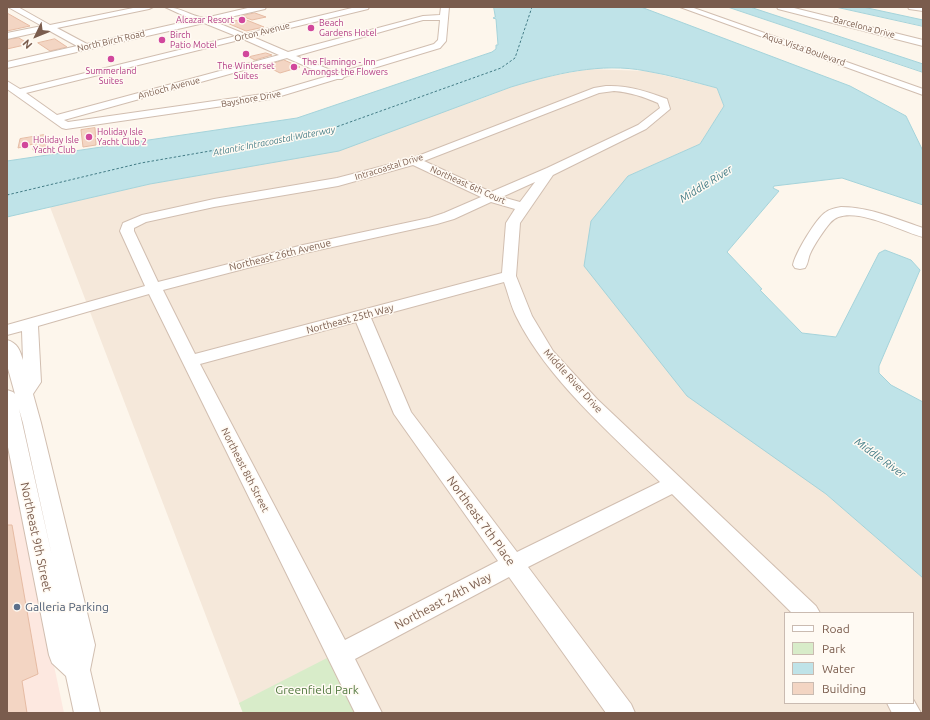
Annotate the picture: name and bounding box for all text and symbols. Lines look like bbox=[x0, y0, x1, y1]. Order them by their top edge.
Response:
street label: Barcelona Drive bbox=[832, 14, 896, 40]
place label: Alcazar Resort bbox=[176, 15, 234, 25]
marker: Alcazar Resort bbox=[237, 15, 247, 25]
north arrow bbox=[16, 16, 56, 56]
place label: Beach Gardens Hotel bbox=[319, 18, 377, 39]
street label: Orton Avenue bbox=[233, 20, 291, 44]
marker: Beach Gardens Hotel bbox=[306, 23, 316, 33]
street label: North Birch Road bbox=[76, 28, 146, 54]
place label: Birch Patio Motel bbox=[170, 30, 217, 51]
street label: Aqua Vista Boulevard bbox=[761, 30, 847, 68]
marker: Birch Patio Motel bbox=[157, 35, 167, 45]
text: N bbox=[20, 37, 34, 51]
marker: The Winterset Suites bbox=[241, 49, 251, 59]
marker: Summerland Suites bbox=[106, 54, 116, 64]
place label: The Flamingo - Inn Amongst the Flowers bbox=[302, 57, 388, 78]
place label: The Winterset Suites bbox=[217, 61, 275, 82]
marker: The Flamingo - Inn Amongst the Flowers bbox=[289, 62, 299, 72]
place label: Summerland Suites bbox=[85, 66, 137, 87]
street label: Antioch Avenue bbox=[137, 75, 201, 101]
street label: Bayshore Drive bbox=[220, 88, 282, 110]
water label: Atlantic Intracoastal Waterway bbox=[212, 124, 336, 158]
place label: Holiday Isle Yacht Club 2 bbox=[97, 127, 147, 148]
marker: Holiday Isle Yacht Club 2 bbox=[84, 132, 94, 142]
place label: Holiday Isle Yacht Club bbox=[33, 135, 79, 156]
marker: Holiday Isle Yacht Club bbox=[20, 140, 30, 150]
street label: Intracoastal Drive bbox=[354, 151, 424, 183]
street label: Northeast 6th Court bbox=[429, 163, 507, 207]
water label: Middle River bbox=[677, 163, 735, 205]
street label: Northeast 26th Avenue bbox=[228, 237, 332, 273]
street label: Northeast 25th Way bbox=[305, 302, 395, 336]
street label: Middle River Drive bbox=[541, 347, 605, 415]
street label: Northeast 8th Street bbox=[219, 426, 271, 514]
water label: Middle River bbox=[852, 435, 908, 481]
street label: Northeast 7th Place bbox=[444, 474, 518, 568]
street label: Northeast 9th Street bbox=[17, 481, 55, 593]
street label: Northeast 24th Way bbox=[392, 569, 494, 633]
place label: Galleria Parking bbox=[25, 600, 109, 614]
marker: Galleria Parking bbox=[12, 602, 22, 612]
legend bbox=[784, 612, 914, 704]
text: Road bbox=[822, 622, 850, 635]
text: Park bbox=[822, 642, 846, 655]
text: Water bbox=[822, 662, 855, 675]
text: Building bbox=[822, 682, 866, 695]
park label: Greenfield Park bbox=[275, 683, 359, 697]

